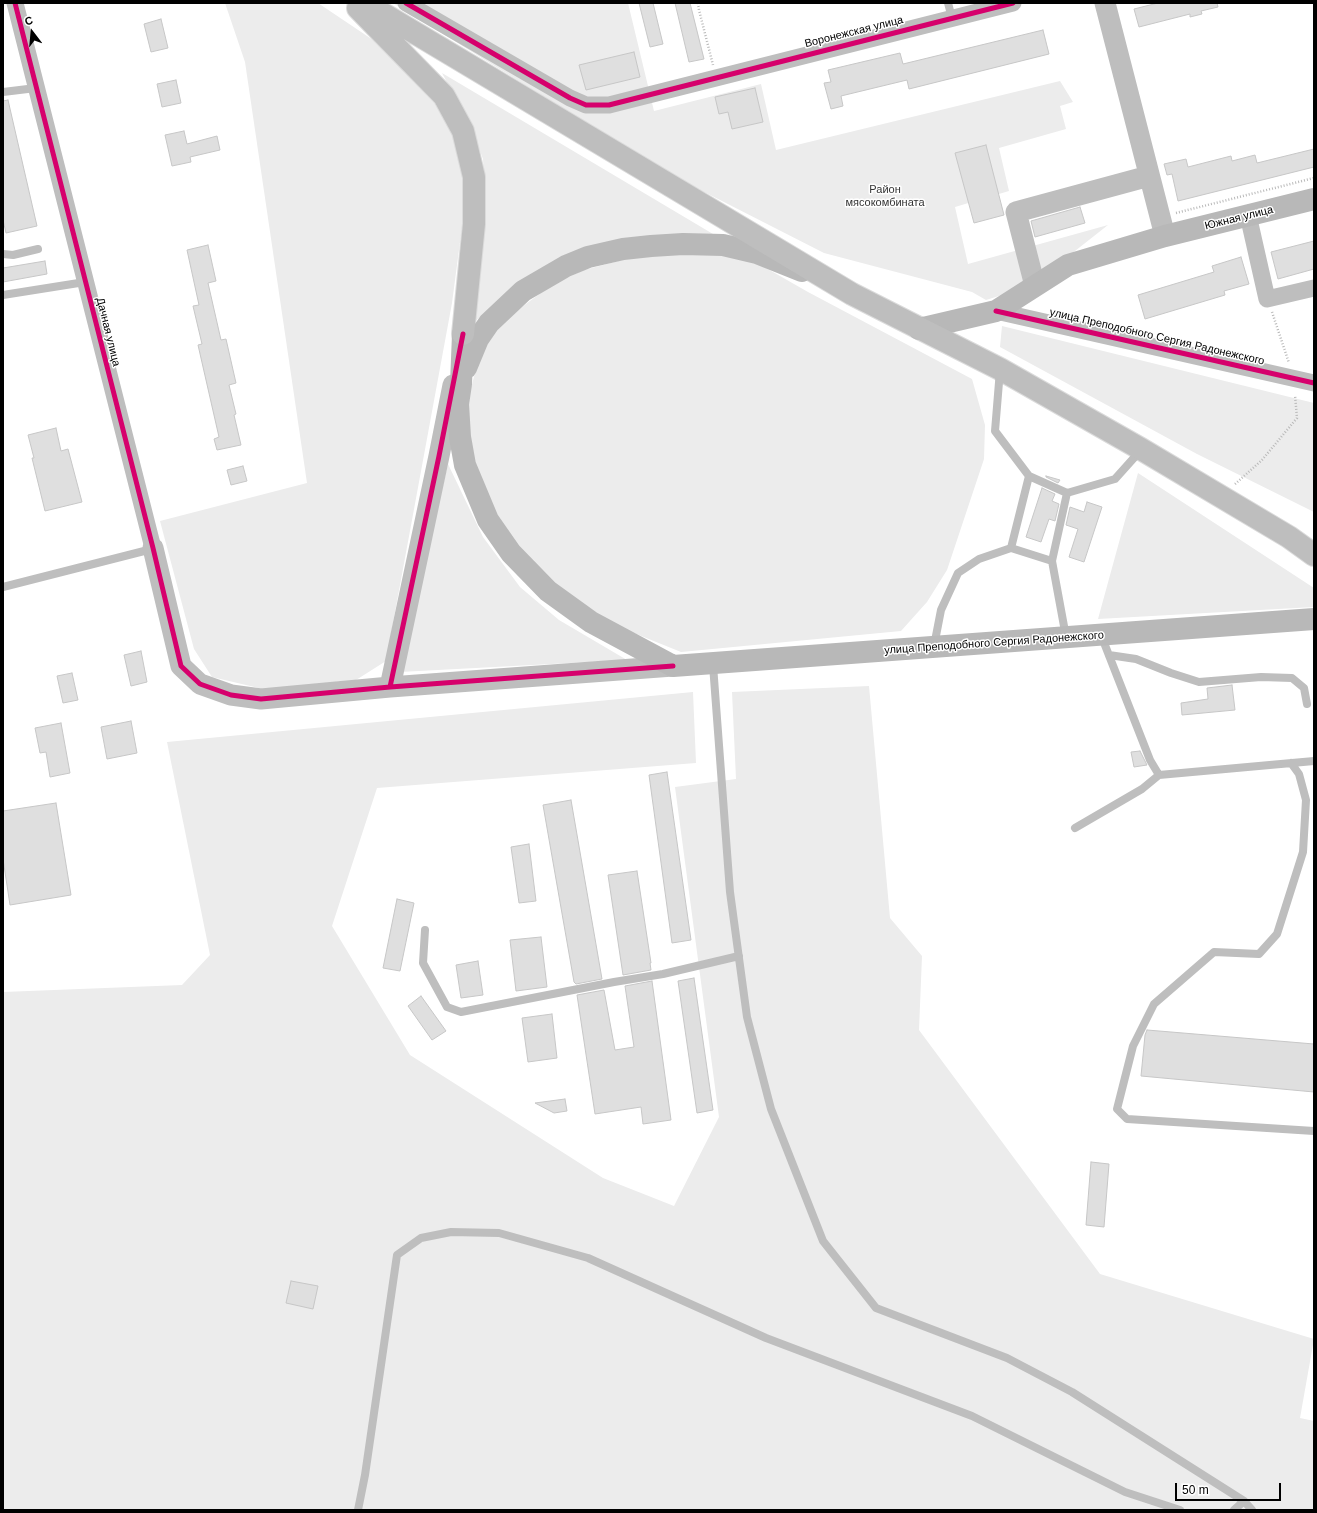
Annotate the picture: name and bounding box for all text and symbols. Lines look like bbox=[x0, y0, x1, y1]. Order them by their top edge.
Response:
north arrow bbox=[12, 12, 52, 52]
street label: Воронежская улица bbox=[803, 13, 905, 51]
text: С bbox=[23, 14, 34, 27]
park label: Район мясокомбината bbox=[845, 183, 925, 209]
street label: Южная улица bbox=[1203, 203, 1275, 233]
street label: Дачная улица bbox=[93, 296, 123, 368]
street label: улица Преподобного Сергия Радонежского bbox=[1048, 306, 1266, 368]
street label: улица Преподобного Сергия Радонежского bbox=[884, 629, 1104, 657]
scale bar bbox=[1177, 1475, 1283, 1501]
text: 50 m bbox=[1182, 1483, 1209, 1497]

